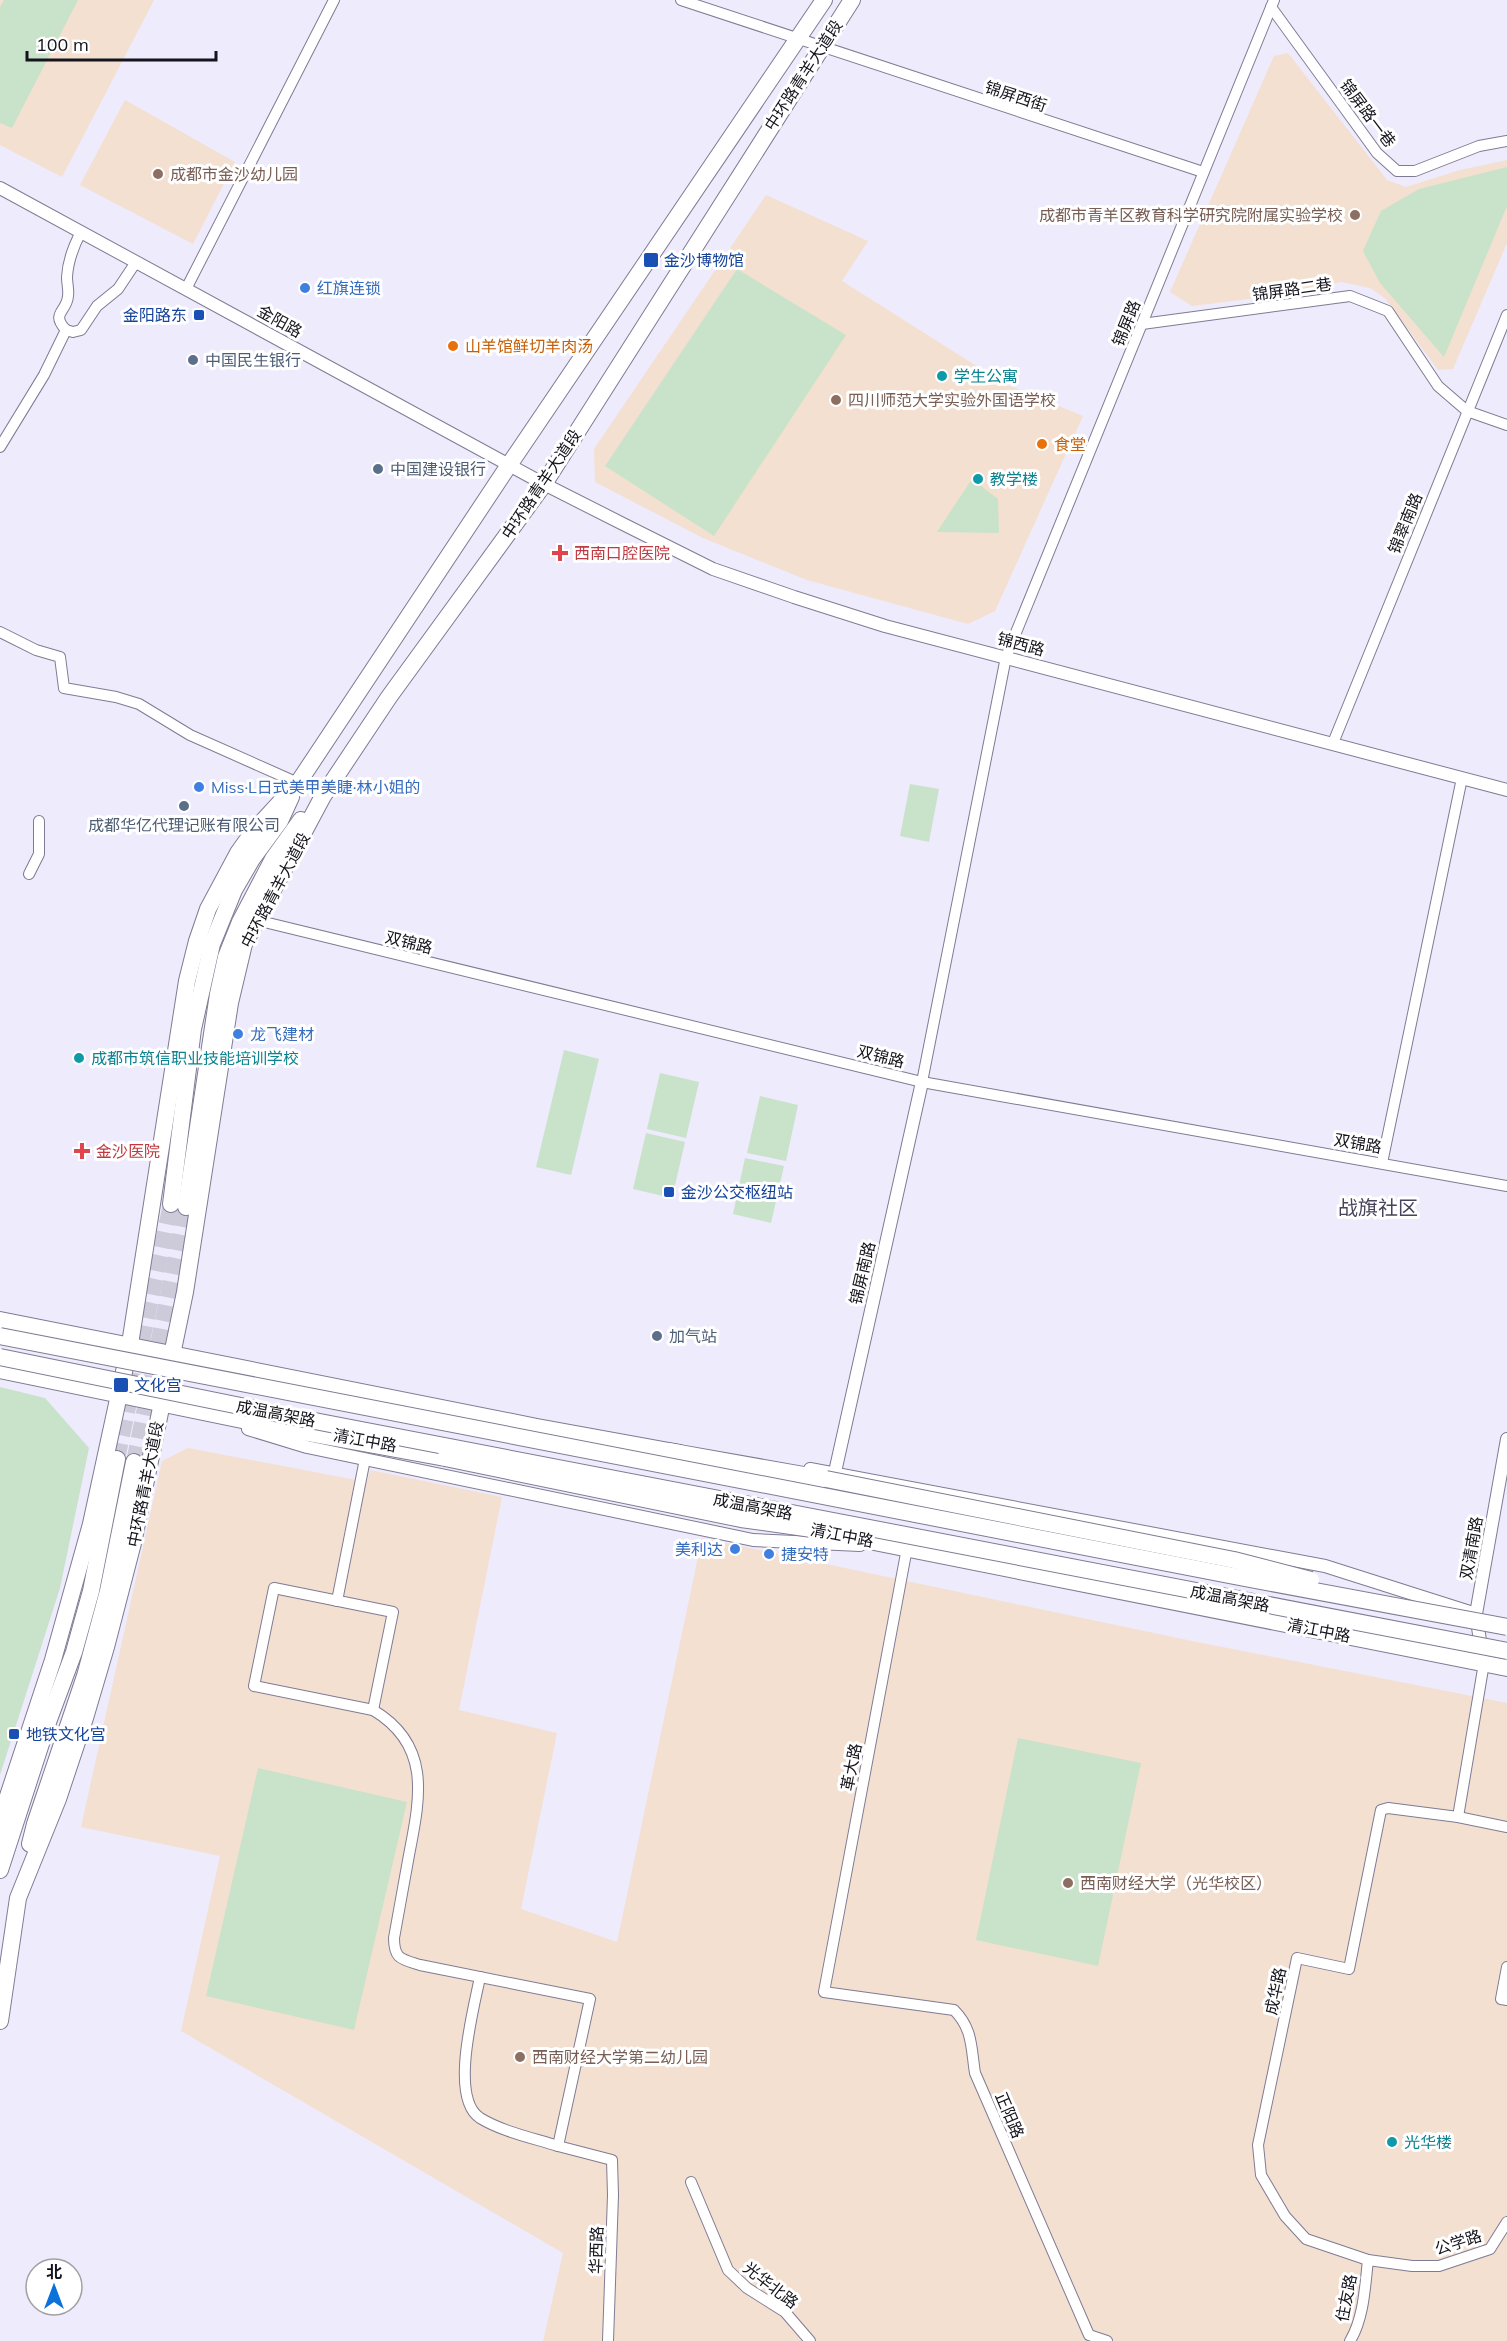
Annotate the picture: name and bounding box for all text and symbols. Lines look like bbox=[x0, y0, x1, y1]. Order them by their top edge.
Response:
street label: 中环路青羊大道段 bbox=[760, 16, 846, 134]
scale bar bbox=[27, 24, 216, 62]
text: 100 m bbox=[36, 33, 89, 56]
street label: 锦屏路一巷 bbox=[1336, 75, 1400, 151]
street label: 锦屏西街 bbox=[982, 77, 1050, 115]
place label: 成都市金沙幼儿园 bbox=[170, 164, 298, 184]
marker: 成都市金沙幼儿园 bbox=[151, 167, 165, 181]
place label: 成都市青羊区教育科学研究院附属实验学校 bbox=[1039, 205, 1343, 225]
marker: 成都市青羊区教育科学研究院附属实验学校 bbox=[1348, 208, 1362, 222]
place label: 金沙博物馆 bbox=[664, 250, 744, 270]
marker: 金沙博物馆 bbox=[642, 251, 660, 269]
street label: 锦屏路二巷 bbox=[1251, 274, 1333, 304]
place label: 红旗连锁 bbox=[317, 278, 381, 298]
marker: 红旗连锁 bbox=[298, 281, 312, 295]
street label: 锦屏路 bbox=[1108, 297, 1144, 349]
street label: 金阳路 bbox=[254, 301, 306, 341]
place label: 金阳路东 bbox=[123, 305, 187, 325]
marker: 金阳路东 bbox=[192, 308, 206, 322]
place label: 山羊馆鲜切羊肉汤 bbox=[465, 336, 593, 356]
marker: 山羊馆鲜切羊肉汤 bbox=[446, 339, 460, 353]
place label: 中国民生银行 bbox=[205, 350, 301, 370]
marker: 中国民生银行 bbox=[186, 353, 200, 367]
place label: 学生公寓 bbox=[954, 366, 1018, 386]
marker: 学生公寓 bbox=[935, 369, 949, 383]
place label: 四川师范大学实验外国语学校 bbox=[848, 390, 1056, 410]
marker: 四川师范大学实验外国语学校 bbox=[829, 393, 843, 407]
street label: 中环路青羊大道段 bbox=[497, 425, 585, 543]
place label: 食堂 bbox=[1054, 434, 1086, 454]
marker: 食堂 bbox=[1035, 437, 1049, 451]
place label: 中国建设银行 bbox=[390, 459, 486, 479]
marker: 中国建设银行 bbox=[371, 462, 385, 476]
place label: 教学楼 bbox=[990, 469, 1038, 489]
marker: 教学楼 bbox=[971, 472, 985, 486]
street label: 锦翠南路 bbox=[1384, 490, 1426, 556]
place label: 西南口腔医院 bbox=[574, 543, 670, 563]
marker: 西南口腔医院 bbox=[551, 544, 569, 562]
street label: 锦西路 bbox=[995, 628, 1047, 660]
place label: Miss·L日式美甲美睫·林小姐的 bbox=[211, 777, 421, 797]
marker: Miss·L日式美甲美睫·林小姐的 bbox=[192, 780, 206, 794]
marker: 成都华亿代理记账有限公司 bbox=[177, 799, 191, 813]
place label: 成都华亿代理记账有限公司 bbox=[88, 815, 280, 835]
street label: 中环路青羊大道段 bbox=[236, 829, 314, 951]
street label: 双锦路 bbox=[383, 926, 435, 958]
place label: 龙飞建材 bbox=[250, 1024, 314, 1044]
marker: 龙飞建材 bbox=[231, 1027, 245, 1041]
street label: 双锦路 bbox=[855, 1040, 907, 1072]
place label: 成都市筑信职业技能培训学校 bbox=[91, 1048, 299, 1068]
marker: 成都市筑信职业技能培训学校 bbox=[72, 1051, 86, 1065]
street label: 双锦路 bbox=[1333, 1129, 1383, 1157]
place label: 金沙医院 bbox=[96, 1141, 160, 1161]
marker: 金沙医院 bbox=[73, 1142, 91, 1160]
place label: 金沙公交枢纽站 bbox=[681, 1182, 793, 1202]
marker: 金沙公交枢纽站 bbox=[662, 1185, 676, 1199]
district label: 战旗社区 bbox=[1338, 1195, 1418, 1220]
street label: 锦屏南路 bbox=[845, 1240, 879, 1306]
place label: 加气站 bbox=[669, 1326, 717, 1346]
marker: 加气站 bbox=[650, 1329, 664, 1343]
place label: 文化宫 bbox=[134, 1375, 182, 1395]
marker: 文化宫 bbox=[112, 1376, 130, 1394]
street label: 成温高架路 bbox=[235, 1396, 317, 1430]
street label: 中环路青羊大道段 bbox=[123, 1419, 167, 1549]
street label: 清江中路 bbox=[332, 1425, 398, 1455]
street label: 成温高架路 bbox=[712, 1489, 794, 1523]
street label: 双清南路 bbox=[1456, 1515, 1486, 1581]
street label: 清江中路 bbox=[809, 1519, 875, 1551]
place label: 美利达 bbox=[675, 1539, 723, 1559]
marker: 美利达 bbox=[728, 1542, 742, 1556]
place label: 捷安特 bbox=[781, 1544, 829, 1564]
marker: 捷安特 bbox=[762, 1547, 776, 1561]
street label: 成温高架路 bbox=[1189, 1581, 1271, 1615]
street label: 清江中路 bbox=[1286, 1614, 1352, 1646]
place label: 地铁文化宫 bbox=[26, 1724, 106, 1744]
marker: 地铁文化宫 bbox=[7, 1727, 21, 1741]
street label: 革大路 bbox=[837, 1742, 865, 1792]
place label: 西南财经大学（光华校区） bbox=[1080, 1873, 1272, 1893]
marker: 西南财经大学（光华校区） bbox=[1061, 1876, 1075, 1890]
street label: 成华路 bbox=[1260, 1965, 1290, 2017]
place label: 西南财经大学第二幼儿园 bbox=[532, 2047, 708, 2067]
marker: 西南财经大学第二幼儿园 bbox=[513, 2050, 527, 2064]
street label: 正阳路 bbox=[991, 2089, 1029, 2141]
place label: 光华楼 bbox=[1404, 2132, 1452, 2152]
marker: 光华楼 bbox=[1385, 2135, 1399, 2149]
street label: 公学路 bbox=[1432, 2225, 1484, 2259]
street label: 华西路 bbox=[585, 2226, 607, 2274]
north arrow bbox=[24, 2257, 84, 2317]
street label: 光华北路 bbox=[740, 2257, 802, 2313]
text: 北 bbox=[46, 2262, 62, 2282]
street label: 住友路 bbox=[1332, 2273, 1360, 2323]

